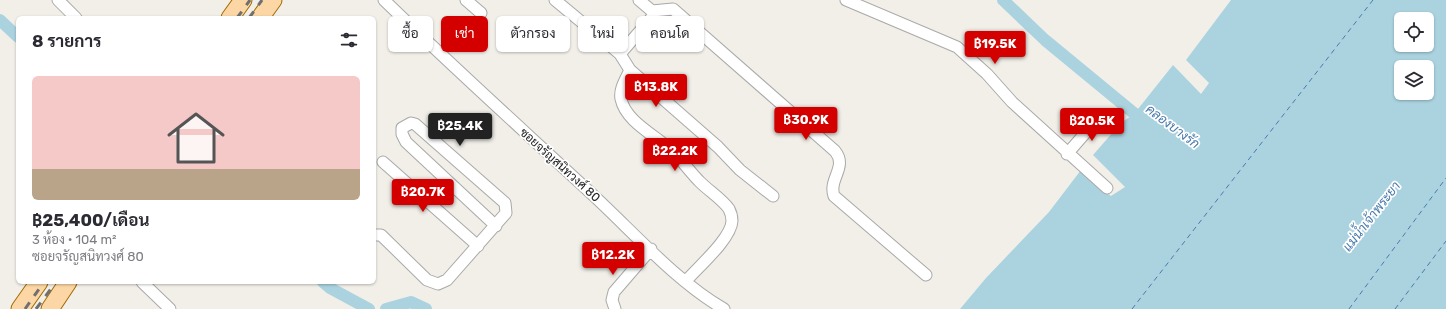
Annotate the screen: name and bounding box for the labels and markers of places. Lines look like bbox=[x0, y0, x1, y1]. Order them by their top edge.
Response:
pin: ฿19.5K bbox=[962, 31, 1028, 65]
pin: ฿13.8K bbox=[623, 74, 689, 108]
pin: ฿30.9K bbox=[773, 107, 839, 141]
pin: ฿20.5K bbox=[1059, 108, 1125, 142]
pin: ฿25.4K bbox=[427, 113, 493, 147]
pin: ฿22.2K bbox=[642, 138, 708, 172]
pin: ฿20.7K bbox=[390, 179, 456, 213]
pin: ฿12.2K bbox=[580, 242, 646, 276]

